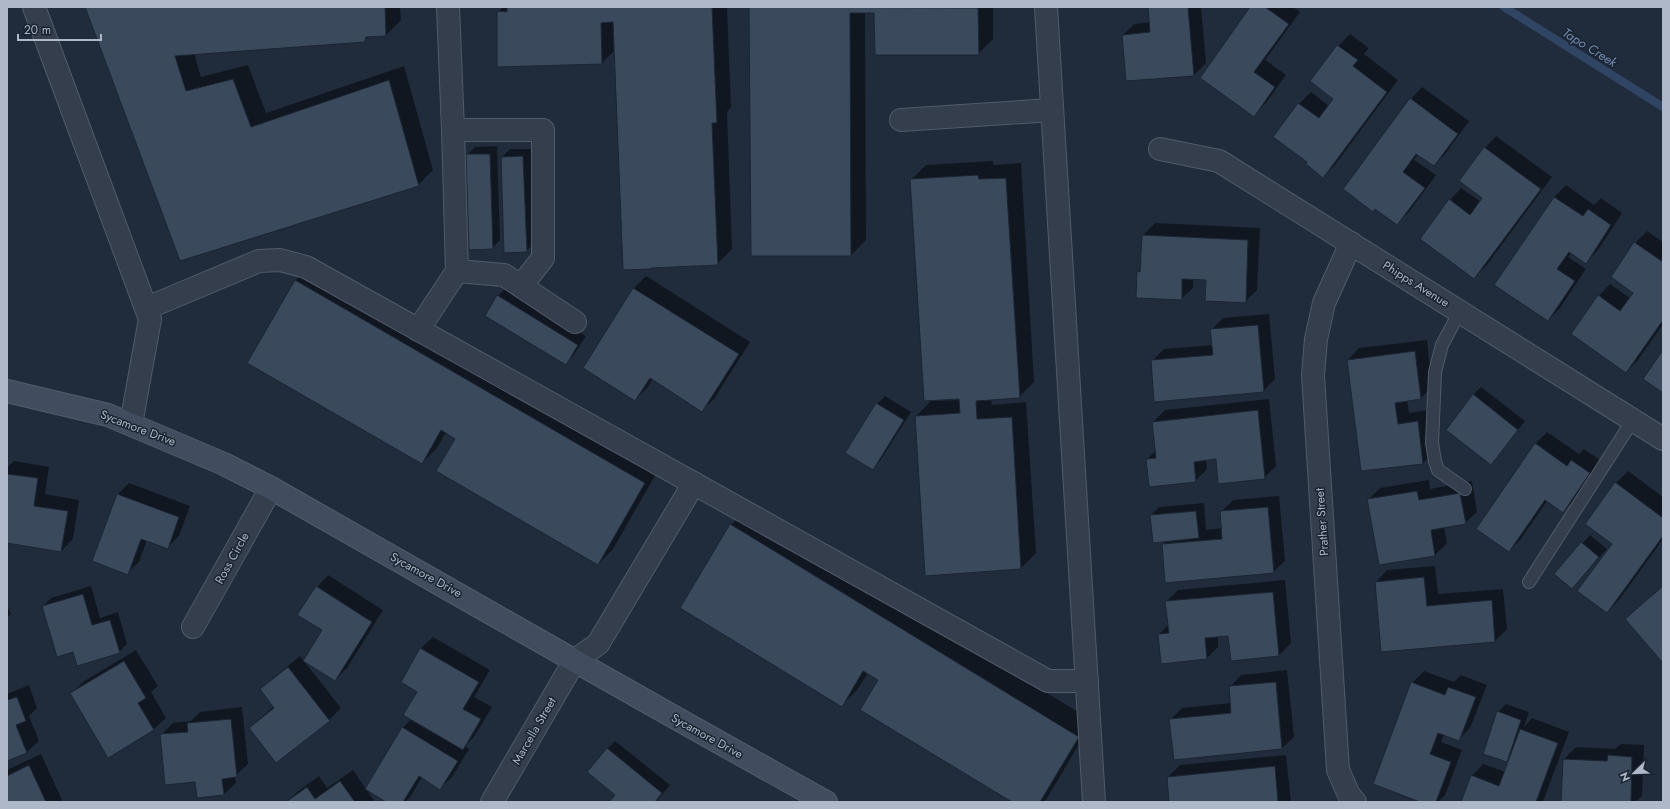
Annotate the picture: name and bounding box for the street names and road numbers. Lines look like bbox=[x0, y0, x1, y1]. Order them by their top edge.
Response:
street label: Phipps Avenue bbox=[1379, 256, 1453, 312]
street label: Sycamore Drive bbox=[98, 405, 178, 451]
street label: Prather Street bbox=[1311, 487, 1333, 557]
street label: Ross Circle bbox=[210, 529, 254, 587]
street label: Sycamore Drive bbox=[387, 548, 465, 602]
street label: Marcella Street bbox=[507, 694, 561, 768]
street label: Sycamore Drive bbox=[668, 709, 746, 763]

